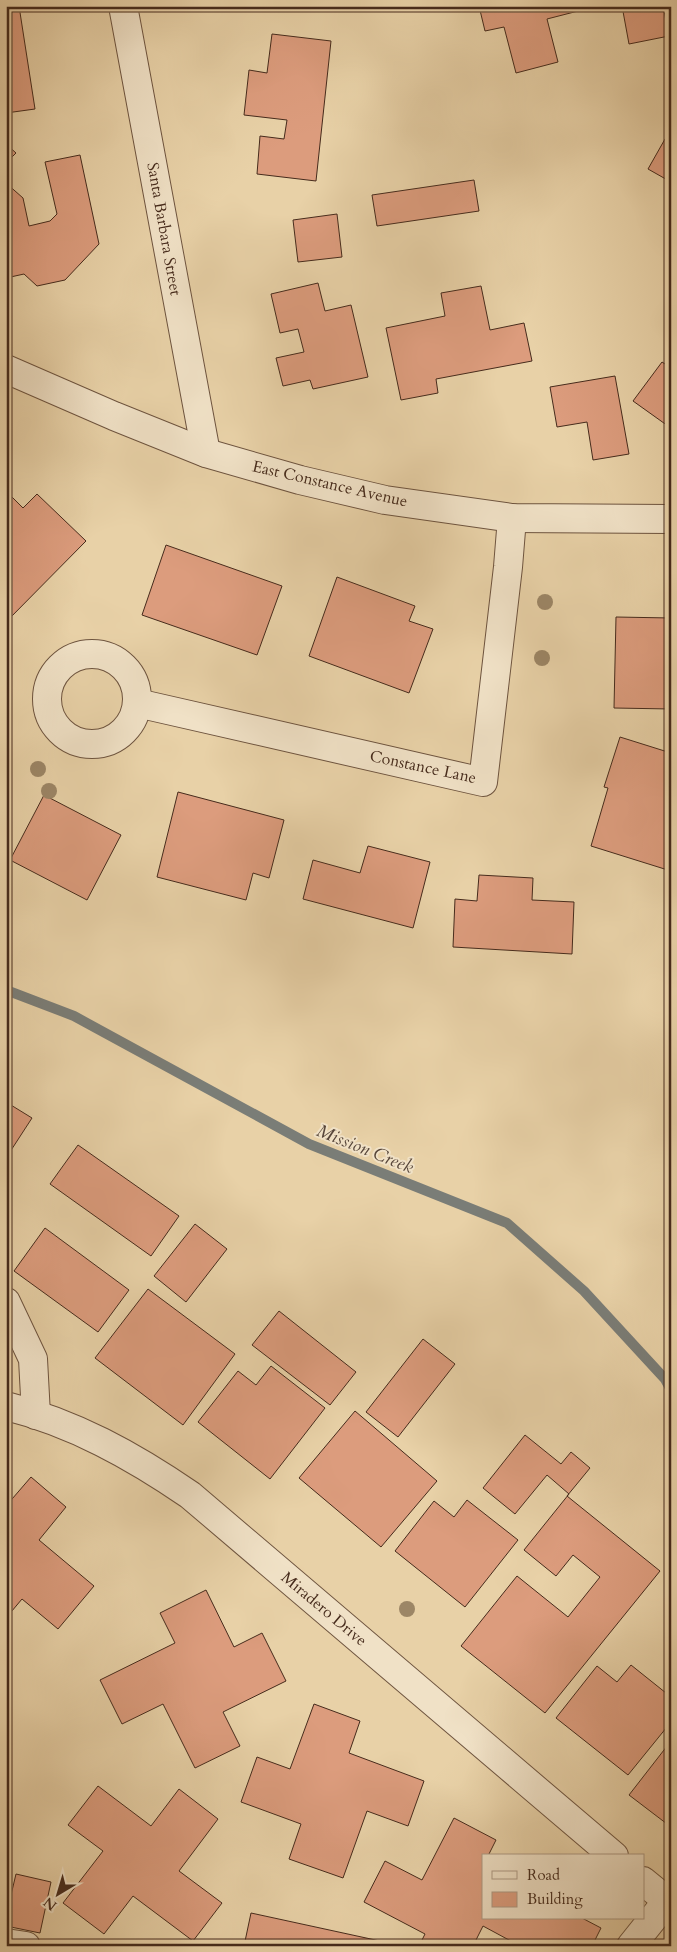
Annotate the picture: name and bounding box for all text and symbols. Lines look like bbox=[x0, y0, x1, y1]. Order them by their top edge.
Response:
street label: Santa Barbara Street bbox=[141, 161, 187, 297]
street label: East Constance Avenue bbox=[250, 455, 410, 513]
street label: Constance Lane bbox=[368, 745, 478, 789]
water label: Mission Creek bbox=[313, 1118, 417, 1180]
street label: Miradero Drive bbox=[276, 1567, 372, 1651]
legend bbox=[482, 1854, 644, 1920]
text: Road bbox=[527, 1865, 560, 1885]
north arrow bbox=[32, 1870, 82, 1920]
text: Building bbox=[527, 1889, 583, 1909]
text: N bbox=[40, 1893, 61, 1915]

